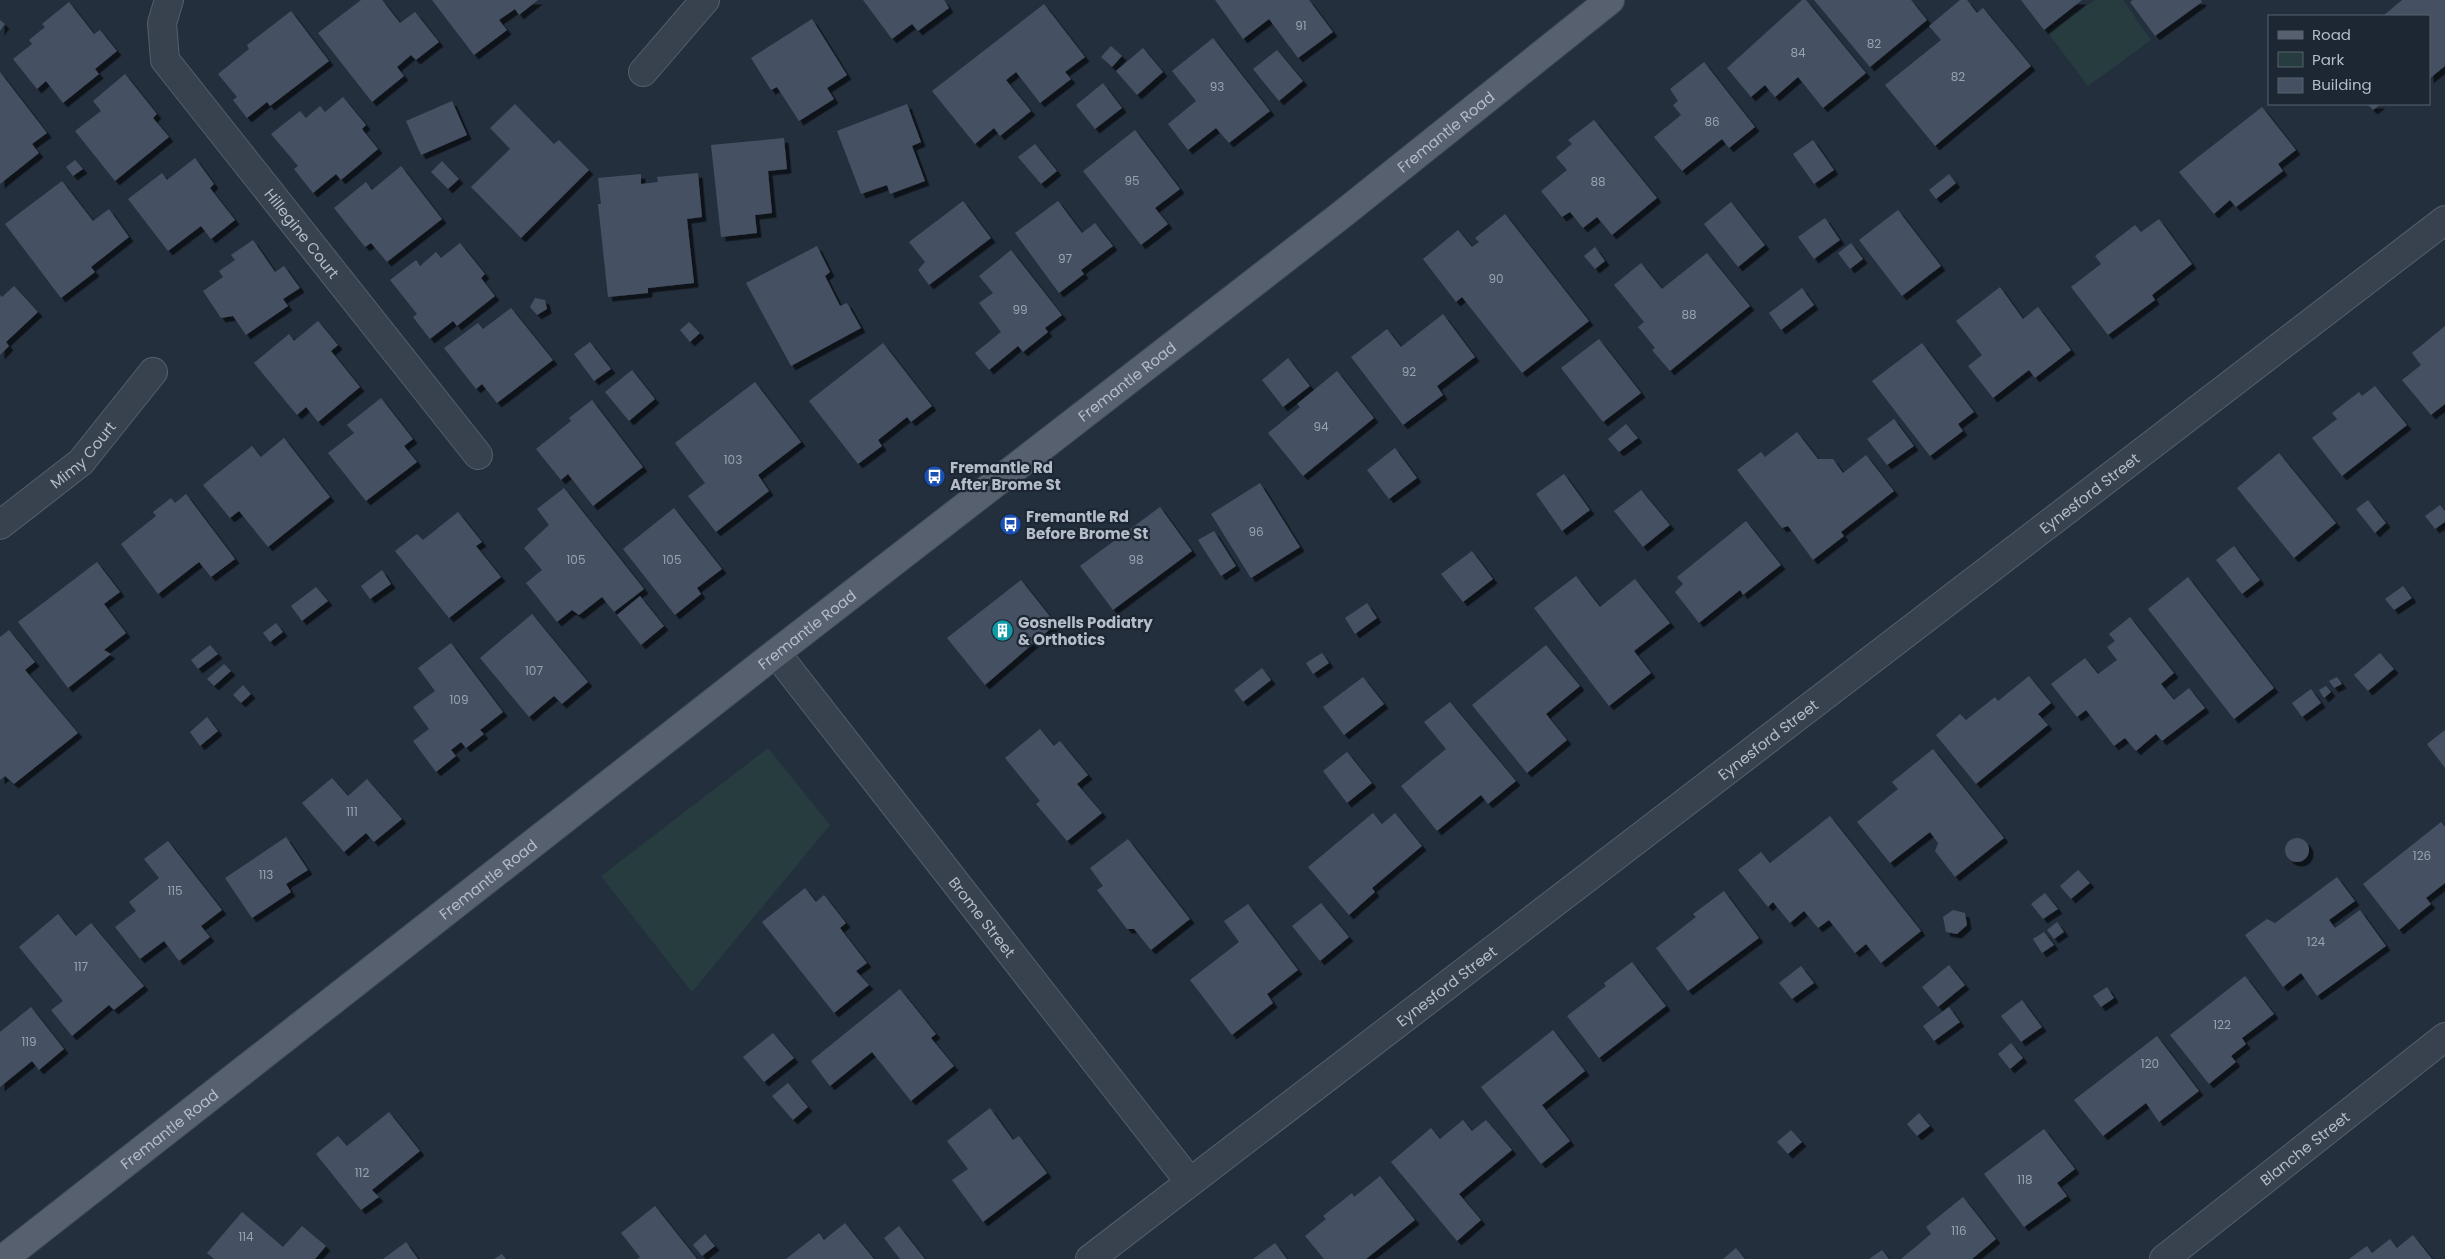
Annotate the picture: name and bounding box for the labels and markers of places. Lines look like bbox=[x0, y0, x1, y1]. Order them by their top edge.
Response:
place label: Fremantle Rd After Brome St bbox=[950, 457, 1061, 495]
bus stop icon: Fremantle Rd After Brome St bbox=[922, 464, 946, 488]
place label: Fremantle Rd Before Brome St bbox=[1026, 506, 1148, 544]
bus stop icon: Fremantle Rd Before Brome St bbox=[998, 513, 1022, 537]
place label: Gosnells Podiatry & Orthotics bbox=[1018, 612, 1153, 650]
building icon: Gosnells Podiatry & Orthotics bbox=[990, 619, 1014, 643]

